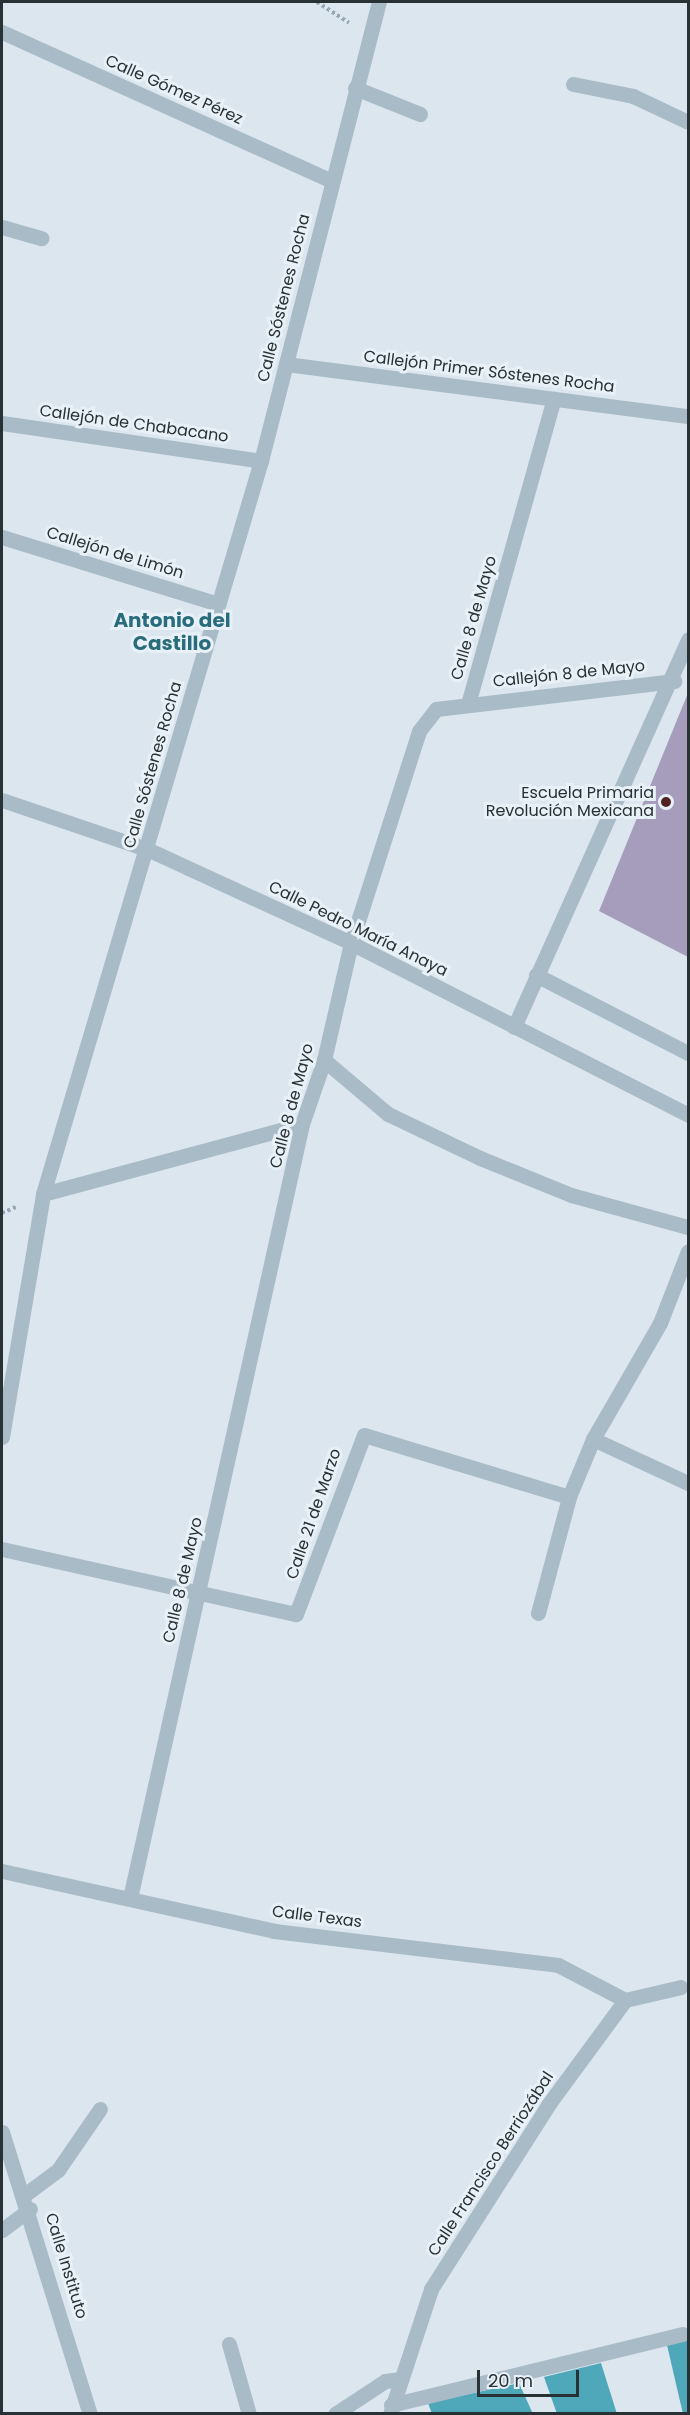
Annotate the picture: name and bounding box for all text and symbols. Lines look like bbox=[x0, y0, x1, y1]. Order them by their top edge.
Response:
street label: Calle Gómez Pérez bbox=[102, 51, 246, 129]
street label: Calle Sóstenes Rocha bbox=[254, 212, 314, 384]
street label: Callejón Primer Sóstenes Rocha bbox=[362, 347, 616, 397]
street label: Callejón de Chabacano bbox=[38, 401, 230, 447]
street label: Callejón de Limón bbox=[44, 523, 186, 583]
street label: Calle 8 de Mayo bbox=[447, 554, 501, 682]
district label: Antonio del Castillo bbox=[113, 609, 231, 656]
street label: Callejón 8 de Mayo bbox=[492, 656, 646, 692]
street label: Calle Sóstenes Rocha bbox=[120, 679, 186, 851]
place label: Escuela Primaria Revolución Mexicana bbox=[486, 783, 654, 821]
marker: Escuela Primaria Revolución Mexicana bbox=[659, 795, 673, 809]
street label: Calle Pedro María Anaya bbox=[265, 877, 451, 981]
street label: Calle 8 de Mayo bbox=[266, 1041, 318, 1171]
street label: Calle 21 de Marzo bbox=[283, 1446, 345, 1582]
street label: Calle 8 de Mayo bbox=[159, 1515, 207, 1645]
street label: Calle Texas bbox=[271, 1902, 363, 1932]
street label: Calle Francisco Berriozábal bbox=[424, 2068, 558, 2260]
street label: Calle Instituto bbox=[41, 2211, 91, 2321]
scale bar bbox=[480, 2358, 582, 2396]
text: 20 m bbox=[488, 2368, 533, 2393]

